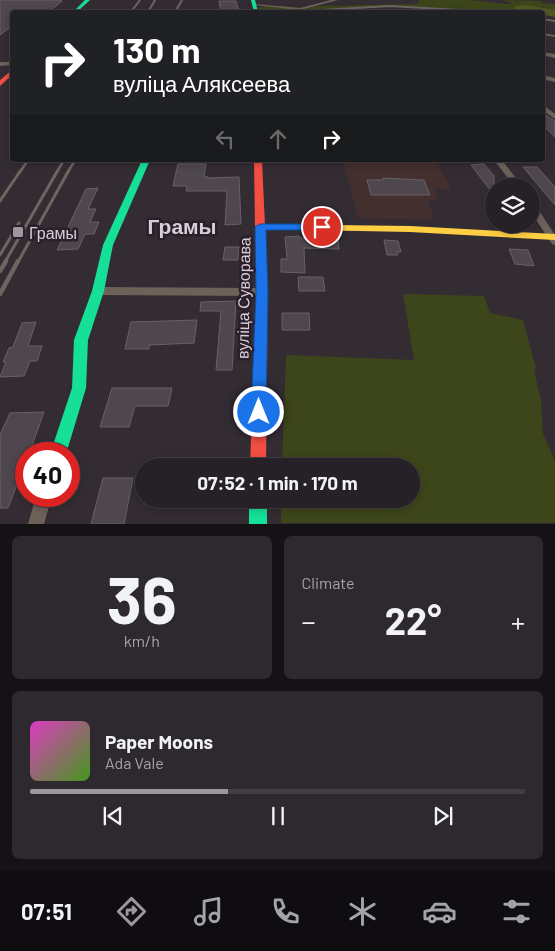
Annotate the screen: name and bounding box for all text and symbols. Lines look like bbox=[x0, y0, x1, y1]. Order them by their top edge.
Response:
text: 130 m bbox=[113, 28, 200, 70]
icon: right bbox=[30, 30, 95, 95]
text: вуліца Аляксеева bbox=[113, 70, 290, 96]
icon: left bbox=[211, 125, 239, 153]
icon: ahead bbox=[264, 125, 292, 153]
icon: right bbox=[317, 125, 345, 153]
map controls bbox=[485, 178, 540, 233]
button: layers bbox=[485, 178, 540, 233]
pin bbox=[301, 206, 343, 248]
district label: Грамы bbox=[147, 213, 217, 238]
icon: arrive bbox=[308, 213, 336, 241]
place label: Грамы bbox=[29, 223, 77, 242]
marker: Грамы bbox=[11, 225, 25, 239]
street label: вуліца Суворава bbox=[232, 237, 254, 359]
position arrow bbox=[232, 385, 284, 437]
speed limit sign: 40 bbox=[15, 442, 80, 507]
text: 07:52 · 1 min · 170 m bbox=[197, 471, 358, 494]
text: 36 bbox=[107, 559, 177, 637]
text: Climate bbox=[302, 573, 354, 592]
text: 22° bbox=[385, 597, 442, 643]
text: − bbox=[302, 604, 316, 638]
text: + bbox=[511, 604, 525, 638]
text: km/h bbox=[124, 631, 160, 650]
text: Paper Moons bbox=[105, 730, 213, 753]
text: Ada Vale bbox=[105, 753, 164, 772]
icon: previous bbox=[99, 802, 127, 830]
icon: pause bbox=[264, 802, 292, 830]
icon: next bbox=[429, 802, 457, 830]
icon: directions bbox=[114, 894, 149, 929]
icon: music bbox=[191, 894, 226, 929]
icon: phone bbox=[268, 894, 303, 929]
icon: climate bbox=[345, 894, 380, 929]
icon: car bbox=[422, 894, 457, 929]
icon: filters bbox=[499, 894, 534, 929]
text: 07:51 bbox=[21, 898, 72, 924]

